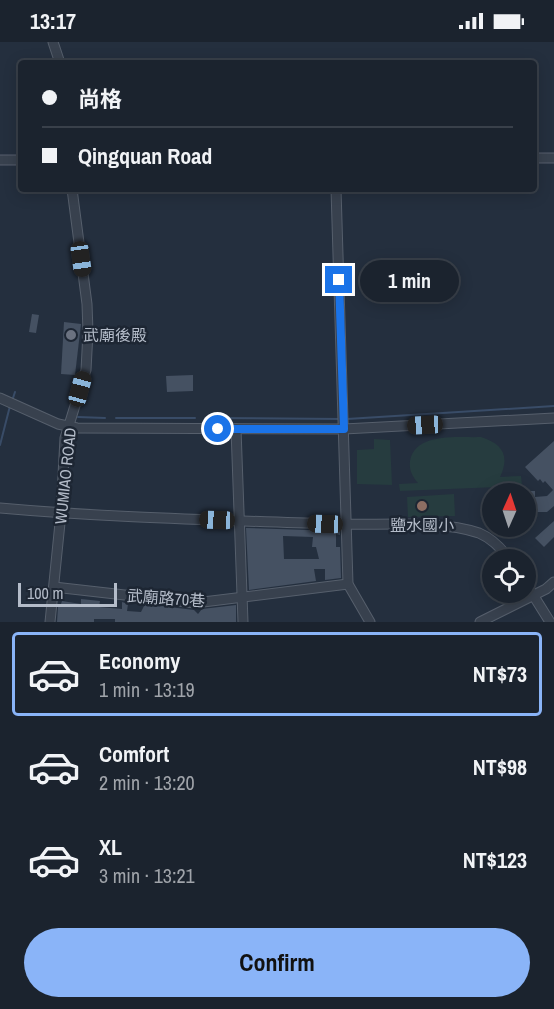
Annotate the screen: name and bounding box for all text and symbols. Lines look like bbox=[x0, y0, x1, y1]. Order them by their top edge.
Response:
text: 13:17 bbox=[30, 6, 76, 36]
text: 尚格 bbox=[78, 84, 122, 114]
text: Qingquan Road bbox=[78, 141, 212, 171]
car bbox=[70, 240, 92, 278]
callout: 1 min bbox=[360, 259, 459, 301]
route end bbox=[325, 266, 352, 293]
text: 1 min bbox=[388, 267, 431, 294]
place label: 武廟後殿 bbox=[83, 324, 147, 346]
marker: 武廟後殿 bbox=[64, 328, 78, 342]
car bbox=[67, 369, 93, 409]
route start bbox=[204, 415, 231, 442]
car bbox=[407, 415, 443, 435]
street label: WUMIAO ROAD bbox=[49, 427, 81, 525]
north arrow bbox=[482, 483, 536, 537]
map controls bbox=[482, 483, 536, 603]
marker: 鹽水國小 bbox=[415, 499, 429, 513]
car bbox=[199, 510, 235, 530]
car bbox=[307, 514, 343, 534]
place label: 鹽水國小 bbox=[390, 514, 454, 536]
button: locate bbox=[482, 549, 536, 603]
scale bar bbox=[18, 580, 117, 608]
text: 100 m bbox=[27, 582, 63, 604]
street label: 武廟路70巷 bbox=[126, 584, 206, 612]
text: Economy bbox=[99, 646, 180, 676]
icon: car bbox=[27, 647, 81, 701]
text: NT$73 bbox=[473, 659, 527, 689]
text: 1 min · 13:19 bbox=[99, 676, 195, 703]
text: Comfort bbox=[99, 739, 169, 769]
icon: car bbox=[27, 740, 81, 794]
text: NT$98 bbox=[473, 752, 527, 782]
text: 2 min · 13:20 bbox=[99, 769, 195, 796]
text: XL bbox=[99, 832, 122, 862]
icon: car bbox=[27, 833, 81, 887]
text: NT$123 bbox=[463, 845, 527, 875]
text: 3 min · 13:21 bbox=[99, 862, 195, 889]
button: Confirm bbox=[24, 928, 530, 997]

